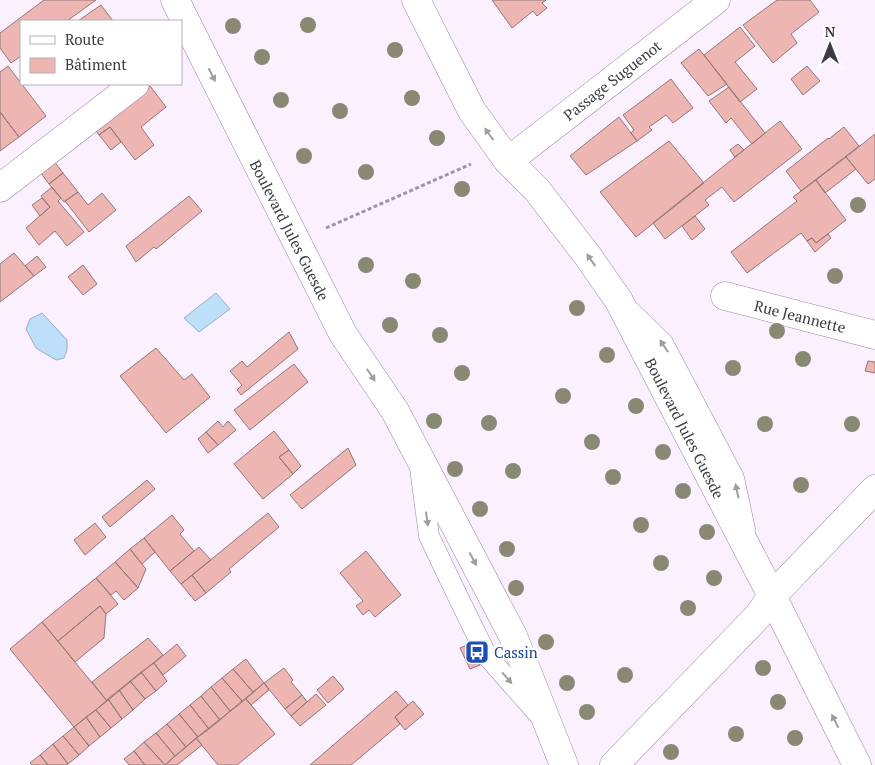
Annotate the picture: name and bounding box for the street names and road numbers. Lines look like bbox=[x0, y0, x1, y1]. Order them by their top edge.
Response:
street label: Passage Suguenot bbox=[559, 35, 666, 125]
street label: Boulevard Jules Guesde bbox=[246, 156, 334, 304]
street label: Rue Jeannette bbox=[752, 295, 848, 337]
street label: Boulevard Jules Guesde bbox=[641, 354, 729, 502]

